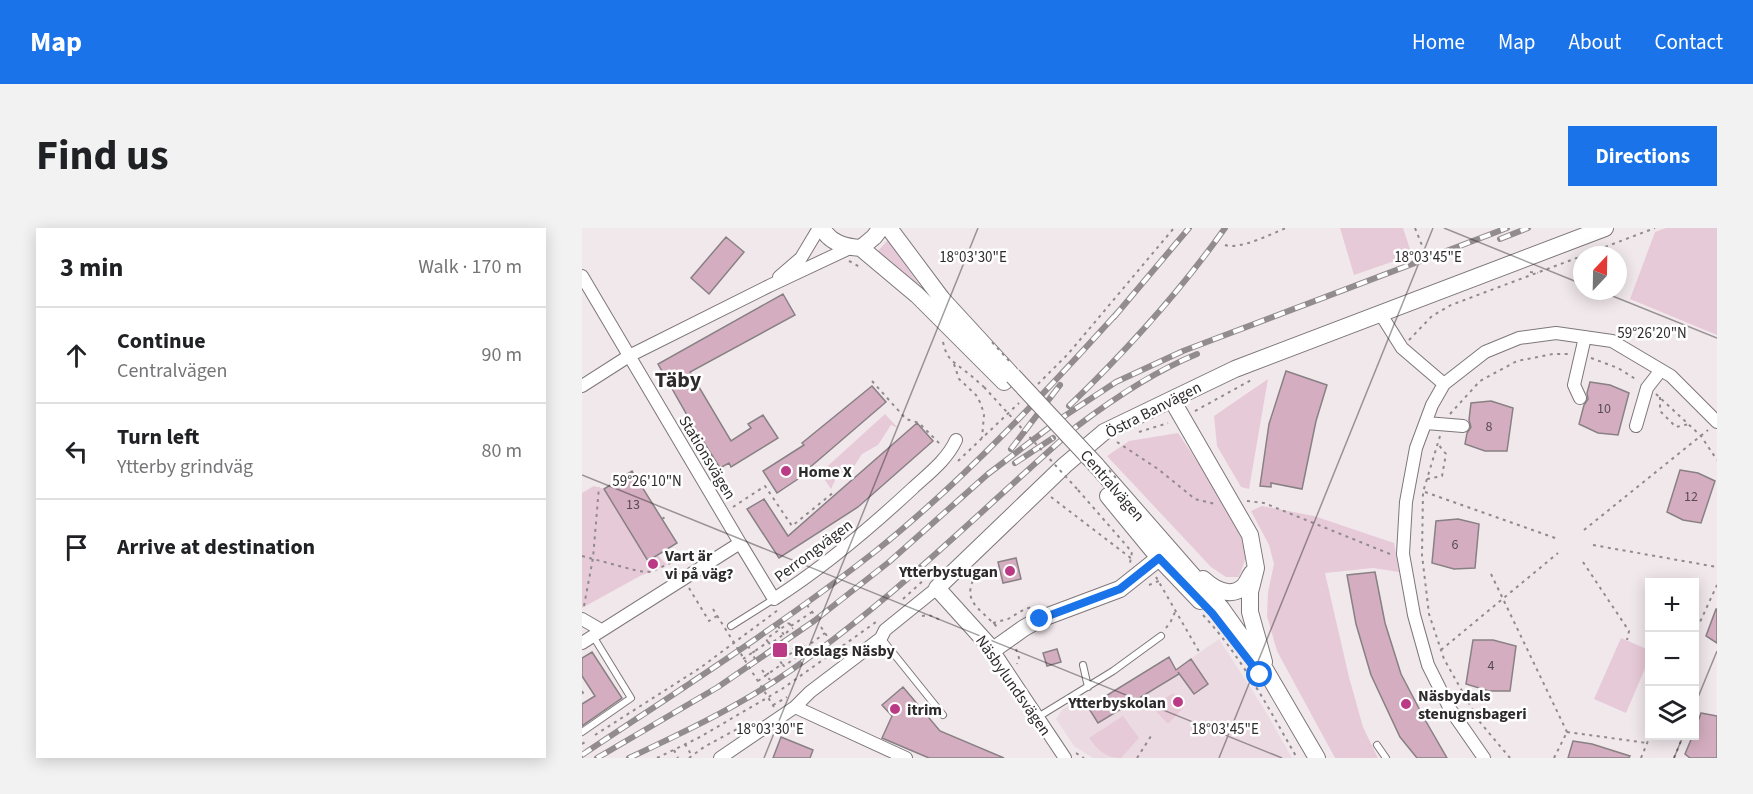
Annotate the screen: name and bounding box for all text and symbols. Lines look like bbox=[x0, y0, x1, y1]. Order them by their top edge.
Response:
text: Map bbox=[30, 22, 82, 62]
text: Home bbox=[1412, 27, 1465, 57]
text: Map bbox=[1498, 27, 1536, 57]
text: About bbox=[1569, 27, 1621, 57]
text: Contact bbox=[1654, 27, 1723, 57]
text: Find us bbox=[36, 126, 169, 186]
button: Directions bbox=[1568, 126, 1717, 186]
north arrow bbox=[1573, 246, 1627, 300]
text: 18°03'30"E bbox=[939, 247, 1007, 268]
text: 18°03'45"E bbox=[1394, 247, 1462, 268]
text: 3 min bbox=[60, 249, 123, 286]
text: Walk · 170 m bbox=[418, 253, 522, 281]
text: 59°26'20"N bbox=[1617, 323, 1687, 344]
text: Continue bbox=[117, 325, 206, 357]
icon: ahead bbox=[60, 339, 93, 372]
text: 90 m bbox=[482, 341, 522, 369]
text: Centralvägen bbox=[117, 357, 227, 385]
district label: Täby bbox=[655, 364, 702, 396]
street label: Östra Banvägen bbox=[1102, 376, 1205, 443]
house number: 10 bbox=[1597, 399, 1611, 419]
street label: Stationsvägen bbox=[673, 411, 741, 504]
house number: 8 bbox=[1486, 417, 1493, 437]
text: Turn left bbox=[117, 421, 199, 453]
icon: left bbox=[60, 435, 93, 468]
text: 80 m bbox=[482, 437, 522, 465]
street label: Centralvägen bbox=[1075, 445, 1150, 526]
text: Ytterby grindväg bbox=[117, 453, 253, 481]
place label: Home X bbox=[798, 461, 852, 483]
marker: Home X bbox=[779, 464, 793, 478]
text: 59°26'10"N bbox=[612, 471, 682, 492]
house number: 12 bbox=[1684, 487, 1698, 507]
house number: 13 bbox=[626, 495, 640, 515]
street label: Perrongvägen bbox=[770, 514, 857, 587]
icon: arrive bbox=[60, 531, 93, 564]
text: Arrive at destination bbox=[117, 531, 315, 563]
house number: 6 bbox=[1452, 535, 1459, 555]
place label: Vart är vi på väg? bbox=[664, 545, 733, 585]
marker: Vart är vi på väg? bbox=[646, 557, 660, 571]
place label: Ytterbystugan bbox=[898, 561, 998, 583]
marker: Ytterbystugan bbox=[1003, 564, 1017, 578]
map controls bbox=[1645, 578, 1699, 740]
button: + bbox=[1645, 578, 1699, 632]
route end bbox=[1026, 605, 1052, 631]
street label: Näsbylundsvägen bbox=[970, 631, 1056, 740]
button: − bbox=[1645, 632, 1699, 686]
place label: Roslags Näsby bbox=[794, 640, 896, 662]
marker: Roslags Näsby bbox=[771, 641, 789, 659]
house number: 4 bbox=[1488, 656, 1495, 676]
route start bbox=[1246, 661, 1272, 687]
place label: Näsbydals stenugnsbageri bbox=[1418, 685, 1527, 725]
button: layers bbox=[1645, 686, 1699, 740]
place label: Ytterbyskolan bbox=[1067, 692, 1166, 714]
marker: Ytterbyskolan bbox=[1171, 695, 1185, 709]
marker: Näsbydals stenugnsbageri bbox=[1399, 697, 1413, 711]
place label: itrim bbox=[907, 699, 942, 721]
marker: itrim bbox=[888, 702, 902, 716]
text: 18°03'30"E bbox=[736, 719, 804, 740]
text: 18°03'45"E bbox=[1191, 719, 1259, 740]

